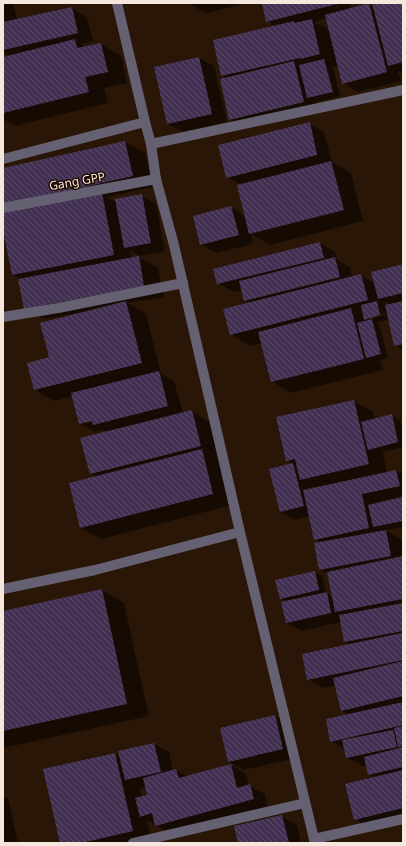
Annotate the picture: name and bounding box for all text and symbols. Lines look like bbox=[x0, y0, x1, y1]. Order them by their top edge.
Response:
street label: Gang GPP bbox=[48, 168, 106, 194]

